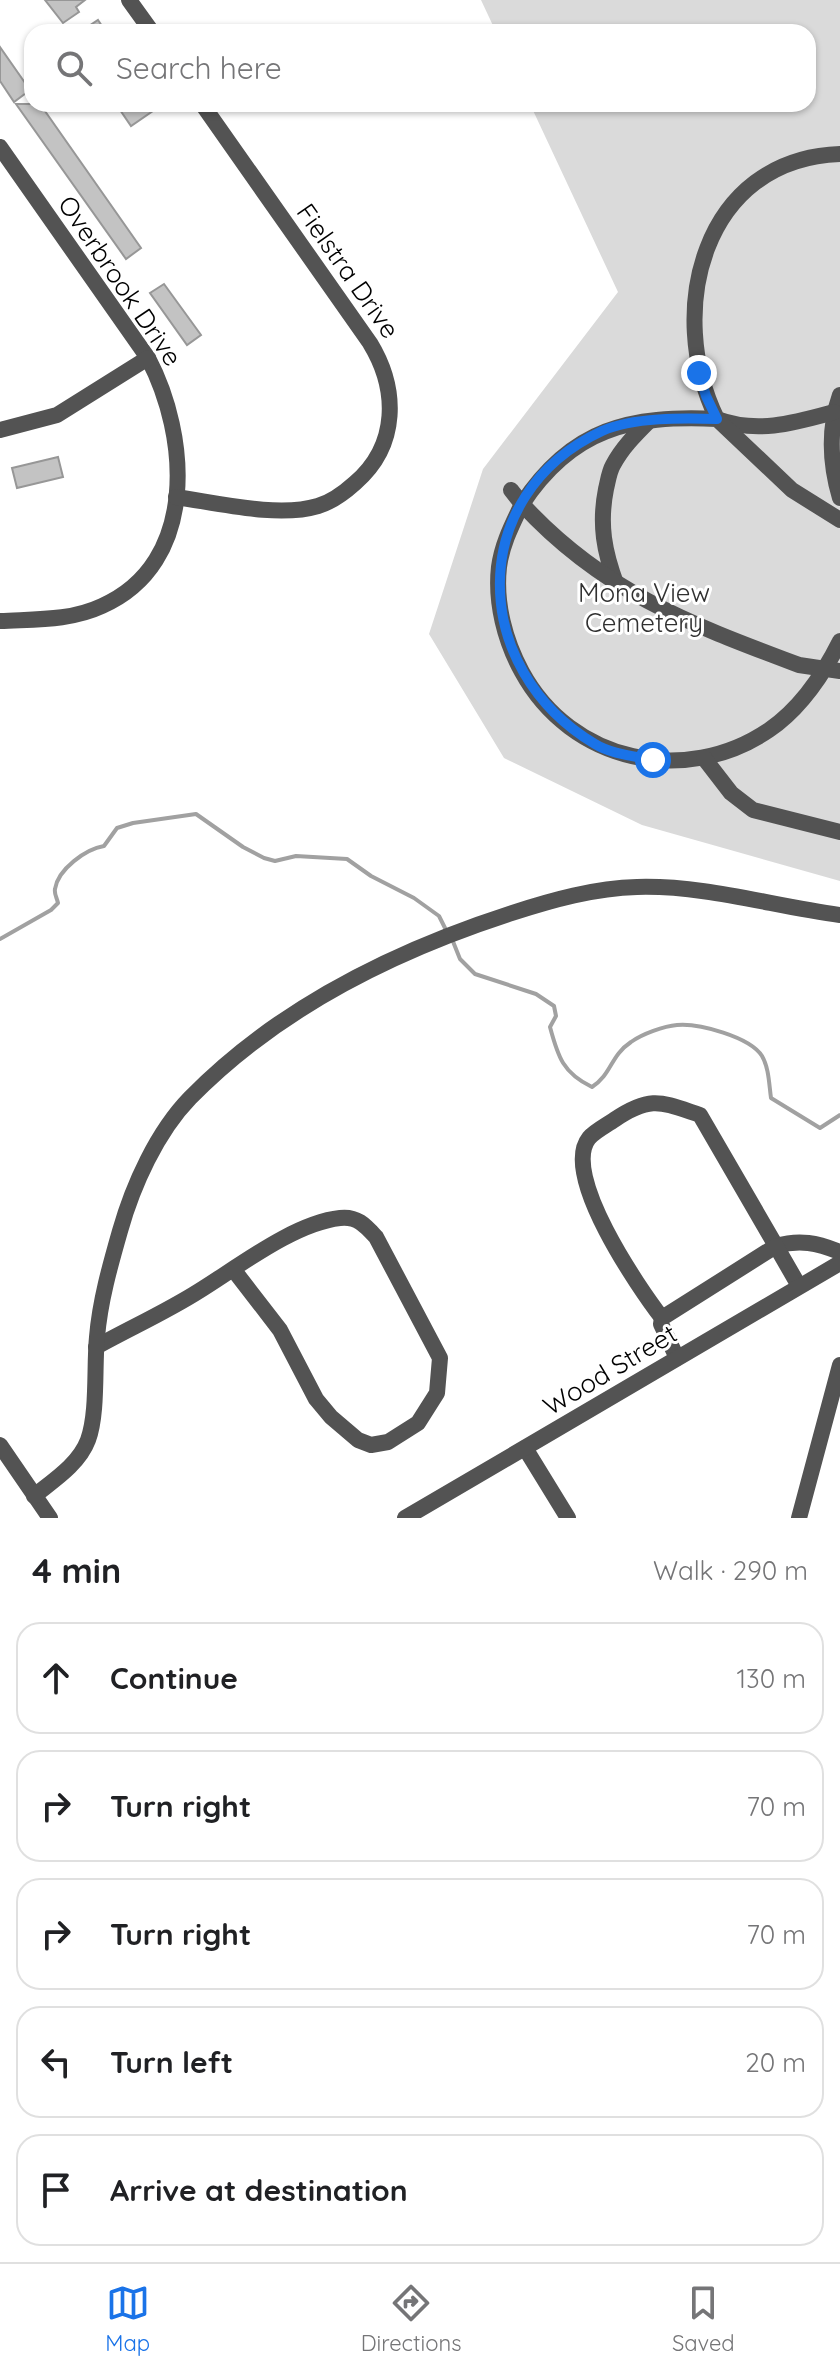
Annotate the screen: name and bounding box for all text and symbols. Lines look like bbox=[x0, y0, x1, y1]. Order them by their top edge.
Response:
search box bbox=[24, 24, 816, 112]
icon: search bbox=[52, 46, 96, 90]
text: Search here bbox=[116, 49, 282, 87]
street label: Overbrook Drive bbox=[51, 189, 190, 372]
street label: Fielstra Drive bbox=[290, 197, 407, 345]
route end bbox=[681, 355, 717, 391]
park label: Mona View Cemetery bbox=[578, 576, 710, 639]
route start bbox=[635, 742, 671, 778]
street label: Wood Street bbox=[537, 1317, 683, 1422]
text: 4 min bbox=[32, 1549, 121, 1592]
text: Walk · 290 m bbox=[653, 1554, 808, 1587]
icon: ahead bbox=[34, 1656, 78, 1700]
text: Continue bbox=[110, 1659, 238, 1697]
text: 130 m bbox=[736, 1662, 806, 1695]
icon: right bbox=[34, 1784, 78, 1828]
text: Turn right bbox=[110, 1787, 251, 1825]
text: 70 m bbox=[746, 1790, 806, 1823]
icon: right bbox=[34, 1912, 78, 1956]
text: Turn right bbox=[110, 1915, 251, 1953]
text: 70 m bbox=[746, 1918, 806, 1951]
icon: left bbox=[34, 2040, 78, 2084]
text: Turn left bbox=[110, 2043, 233, 2081]
text: 20 m bbox=[745, 2046, 806, 2079]
icon: arrive bbox=[34, 2168, 78, 2212]
text: Arrive at destination bbox=[110, 2171, 408, 2209]
tab: Map bbox=[105, 2281, 150, 2357]
tab: Directions bbox=[361, 2281, 461, 2357]
tab: Saved bbox=[672, 2281, 735, 2357]

